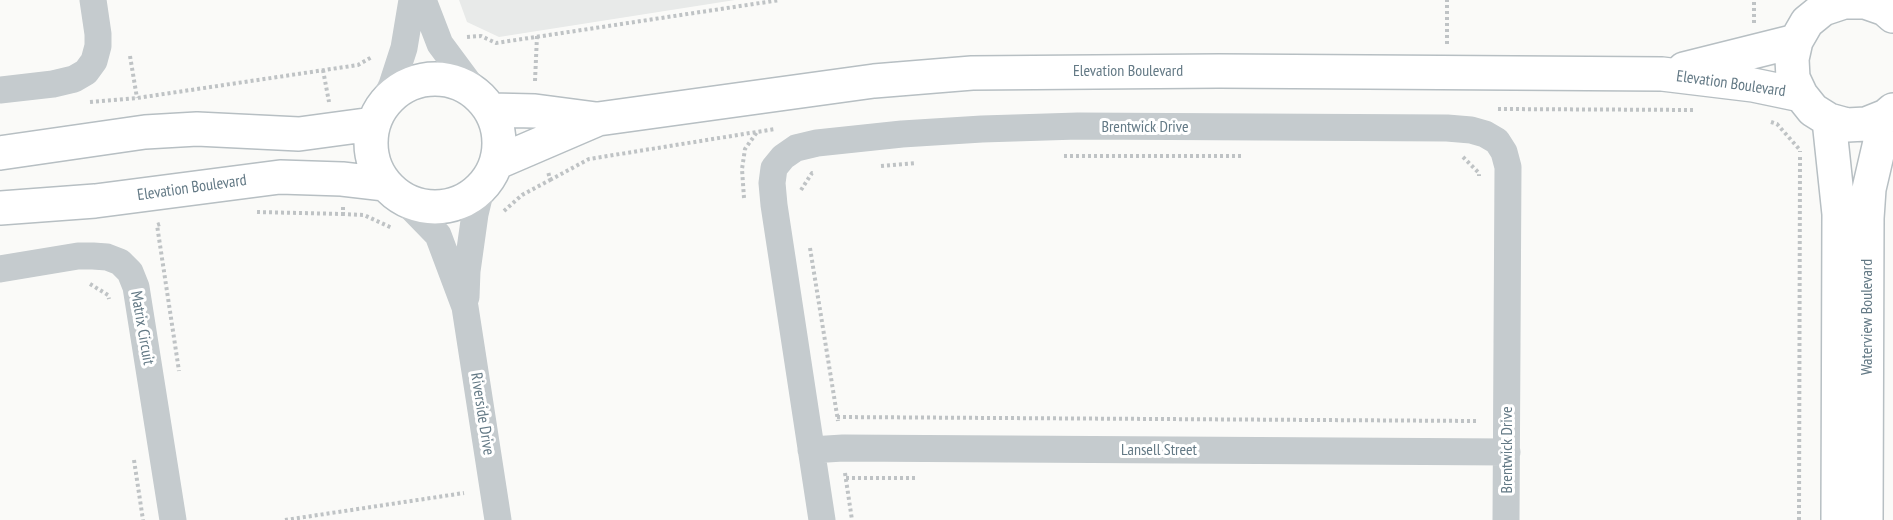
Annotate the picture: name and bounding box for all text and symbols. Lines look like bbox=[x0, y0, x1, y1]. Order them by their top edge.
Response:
street label: Elevation Boulevard bbox=[1073, 61, 1183, 81]
street label: Elevation Boulevard bbox=[1675, 67, 1787, 101]
street label: Brentwick Drive bbox=[1101, 117, 1189, 137]
street label: Elevation Boulevard bbox=[136, 171, 248, 205]
street label: Waterview Boulevard bbox=[1857, 259, 1877, 375]
street label: Matrix Circuit bbox=[126, 290, 158, 366]
street label: Riverside Drive bbox=[466, 371, 498, 457]
street label: Brentwick Drive bbox=[1497, 406, 1517, 494]
street label: Lansell Street bbox=[1121, 440, 1197, 460]

